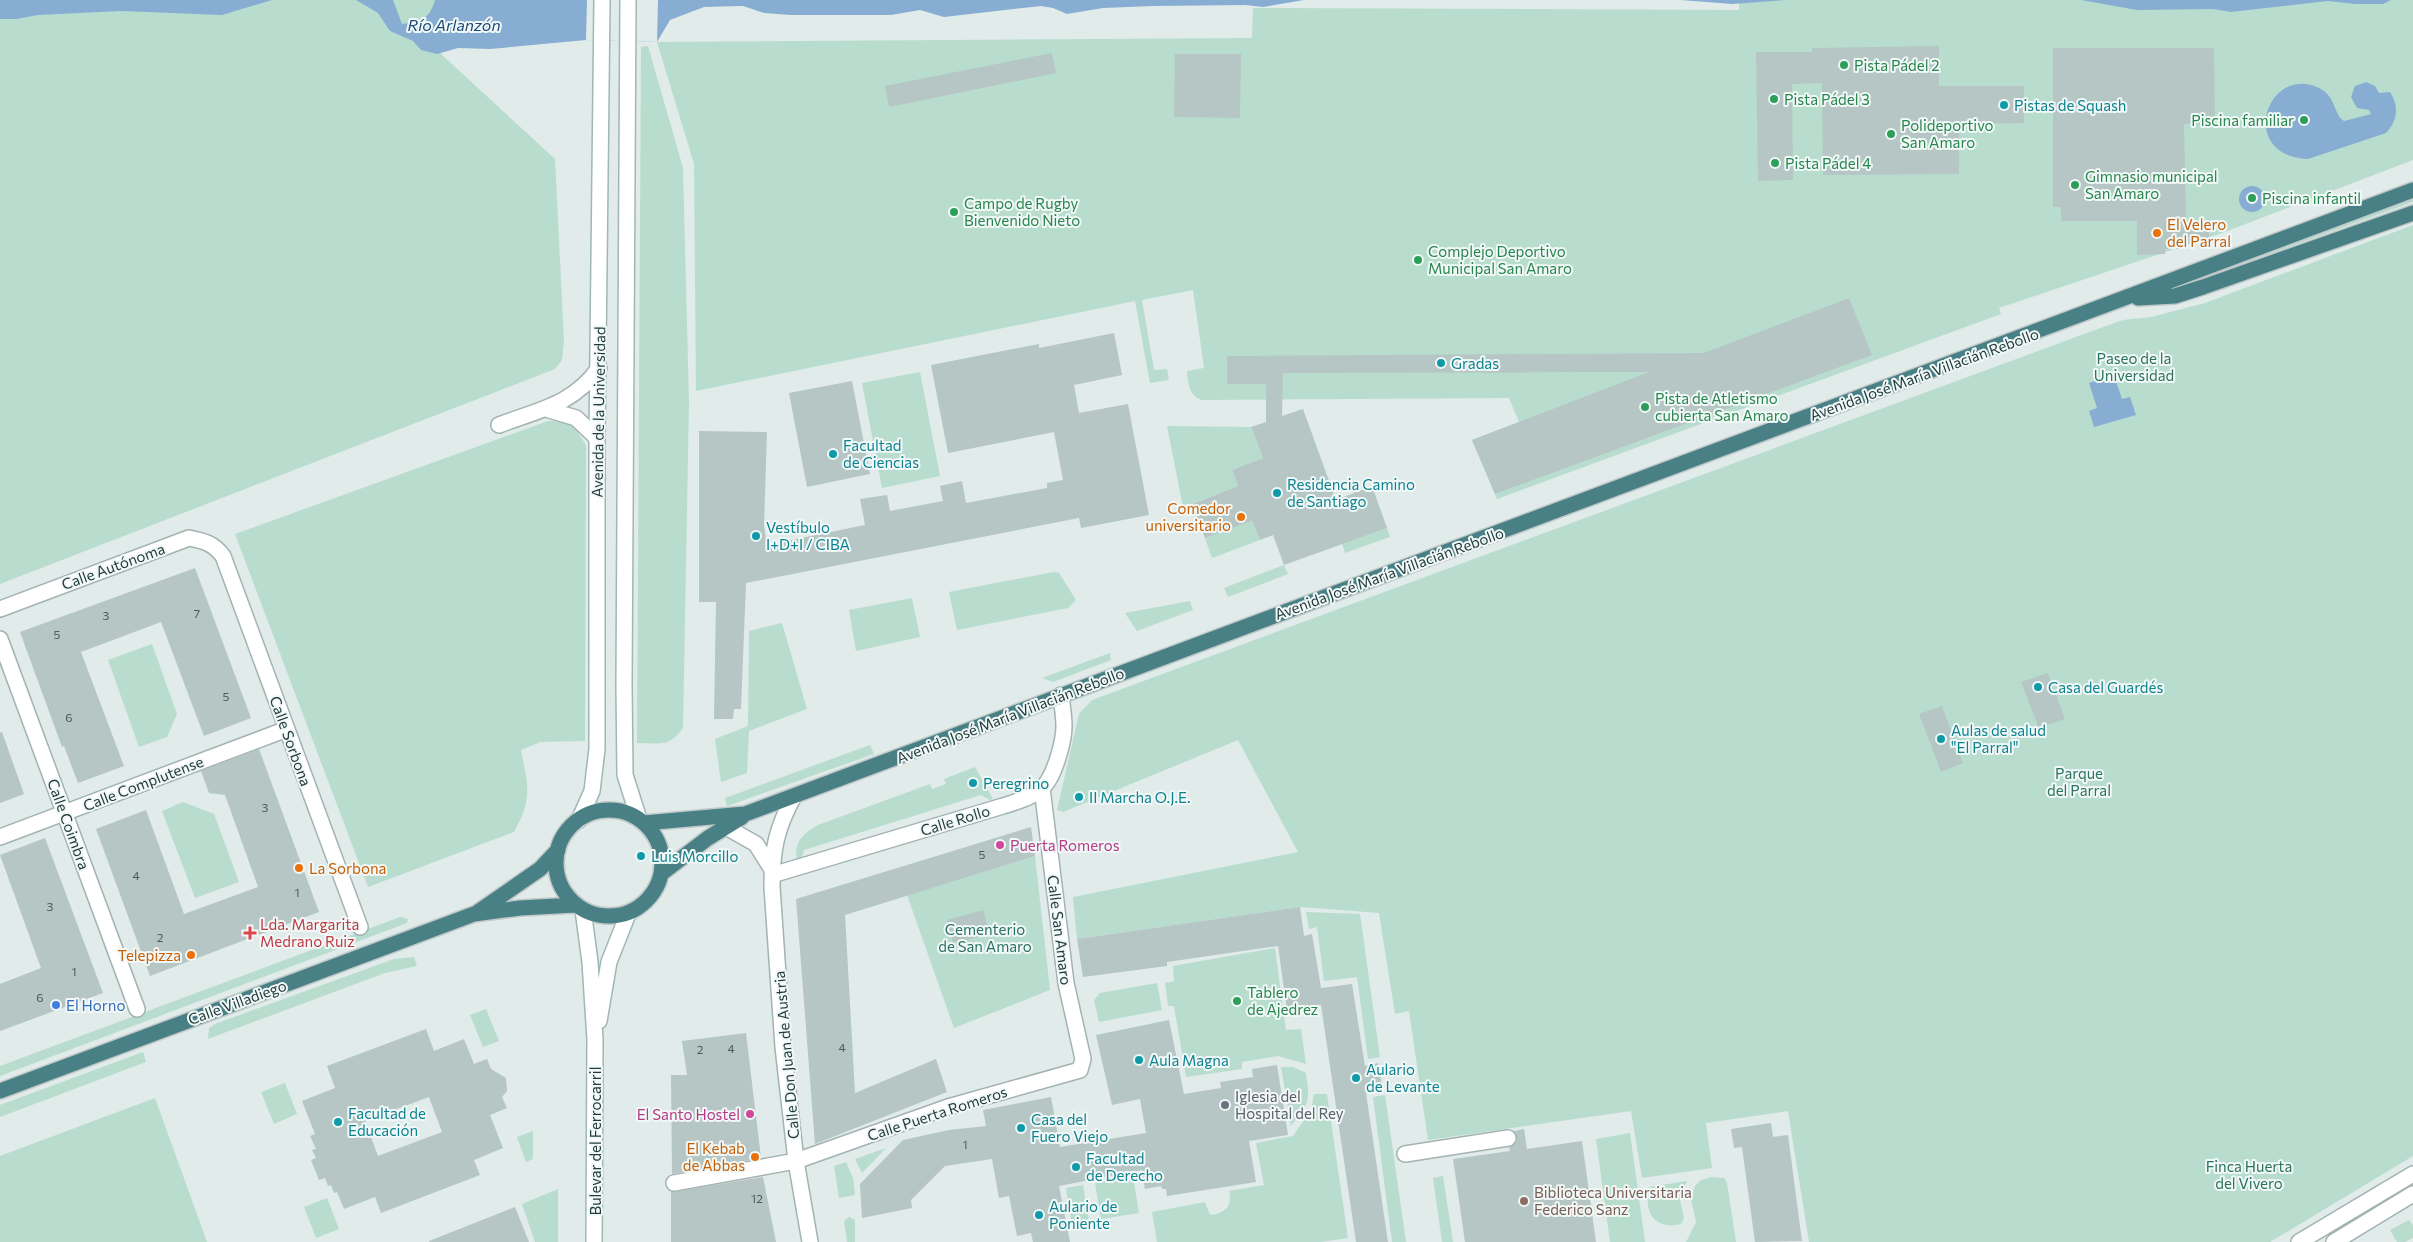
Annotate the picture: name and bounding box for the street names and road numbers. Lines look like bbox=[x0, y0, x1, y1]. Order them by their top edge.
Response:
street label: Avenida José María Villacián Rebollo bbox=[1807, 324, 2041, 424]
street label: Avenida de la Universidad bbox=[588, 326, 608, 498]
street label: Avenida José María Villacián Rebollo bbox=[1272, 523, 1506, 623]
street label: Calle Autónoma bbox=[59, 539, 167, 593]
street label: Avenida José María Villacián Rebollo bbox=[894, 663, 1126, 767]
street label: Calle Sorbona bbox=[266, 693, 316, 789]
street label: Calle Complutense bbox=[80, 752, 206, 814]
street label: Calle Coimbra bbox=[44, 776, 94, 872]
street label: Calle Rollo bbox=[918, 801, 992, 839]
street label: Calle San Amaro bbox=[1044, 874, 1076, 986]
street label: Calle Don Juan de Austria bbox=[770, 970, 802, 1140]
street label: Calle Villadiego bbox=[185, 976, 289, 1028]
street label: Bulevar del Ferrocarril bbox=[586, 1067, 604, 1215]
street label: Calle Puerta Romeros bbox=[865, 1082, 1009, 1144]

